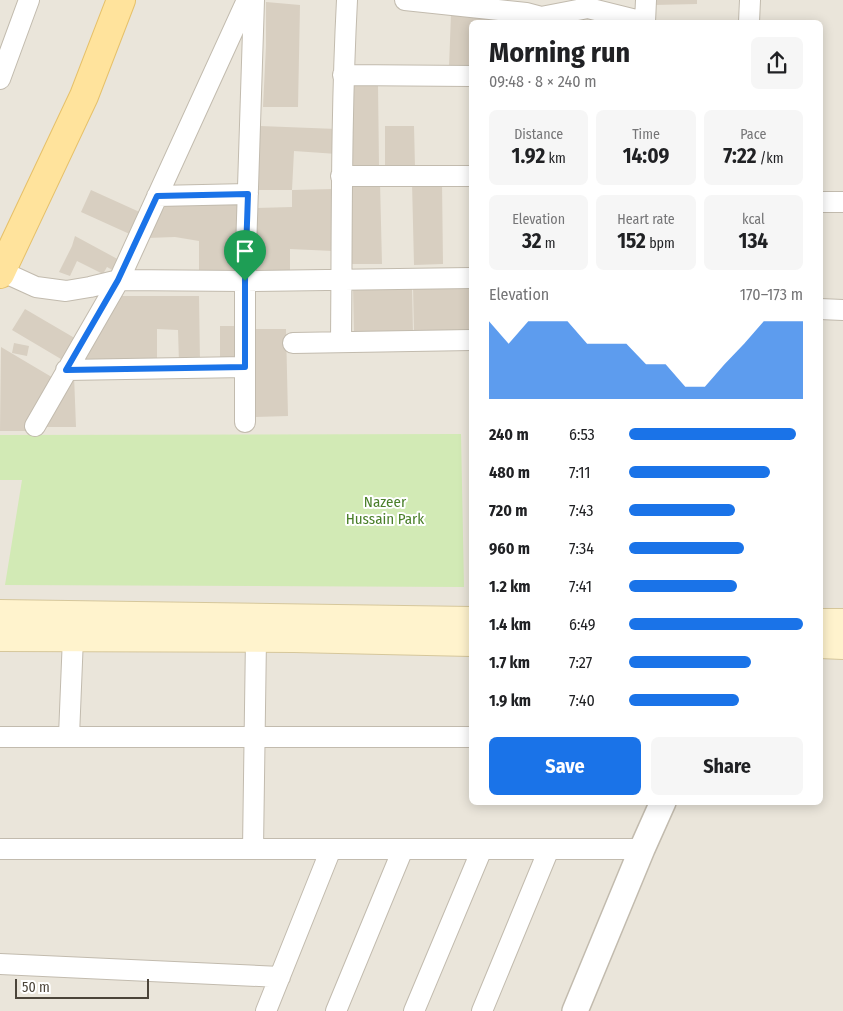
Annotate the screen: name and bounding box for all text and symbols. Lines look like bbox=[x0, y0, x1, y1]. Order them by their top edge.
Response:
text: Morning run bbox=[489, 36, 630, 69]
button: share bbox=[751, 37, 803, 89]
text: 09:48 · 8 × 240 m bbox=[489, 72, 597, 91]
text: Distance bbox=[514, 126, 563, 143]
text: Time bbox=[632, 126, 660, 143]
text: Pace bbox=[740, 126, 766, 143]
text: 1.92 bbox=[512, 143, 545, 169]
text: 14:09 bbox=[623, 143, 669, 169]
text: 7:22 bbox=[723, 143, 756, 169]
text: km bbox=[545, 150, 566, 167]
text: /km bbox=[756, 150, 784, 167]
text: Elevation bbox=[512, 211, 565, 228]
text: Heart rate bbox=[617, 211, 675, 228]
text: kcal bbox=[742, 211, 765, 228]
text: 32 bbox=[522, 228, 541, 254]
text: 152 bbox=[617, 228, 646, 254]
text: 134 bbox=[739, 228, 768, 254]
pin bbox=[224, 230, 266, 281]
text: m bbox=[541, 235, 555, 252]
text: bpm bbox=[646, 235, 675, 252]
icon: arrive bbox=[231, 237, 259, 265]
text: Elevation bbox=[489, 285, 549, 304]
text: 170–173 m bbox=[740, 285, 803, 304]
text: 240 m bbox=[489, 425, 529, 444]
text: 6:53 bbox=[569, 425, 595, 444]
text: 480 m bbox=[489, 463, 530, 482]
text: 7:11 bbox=[569, 463, 590, 482]
park label: Nazeer Hussain Park bbox=[346, 493, 424, 528]
text: 720 m bbox=[489, 501, 527, 520]
text: 7:43 bbox=[569, 501, 594, 520]
text: 960 m bbox=[489, 539, 530, 558]
text: 7:34 bbox=[569, 539, 594, 558]
text: 1.2 km bbox=[489, 577, 531, 596]
text: 7:41 bbox=[569, 577, 592, 596]
text: 1.4 km bbox=[489, 615, 531, 634]
text: 6:49 bbox=[569, 615, 595, 634]
text: 1.7 km bbox=[489, 653, 530, 672]
text: 7:27 bbox=[569, 653, 592, 672]
text: 1.9 km bbox=[489, 691, 531, 710]
text: 7:40 bbox=[569, 691, 595, 710]
button: Save bbox=[489, 737, 641, 795]
button: Share bbox=[651, 737, 803, 795]
scale bar bbox=[15, 976, 149, 999]
text: 50 m bbox=[22, 979, 50, 996]

